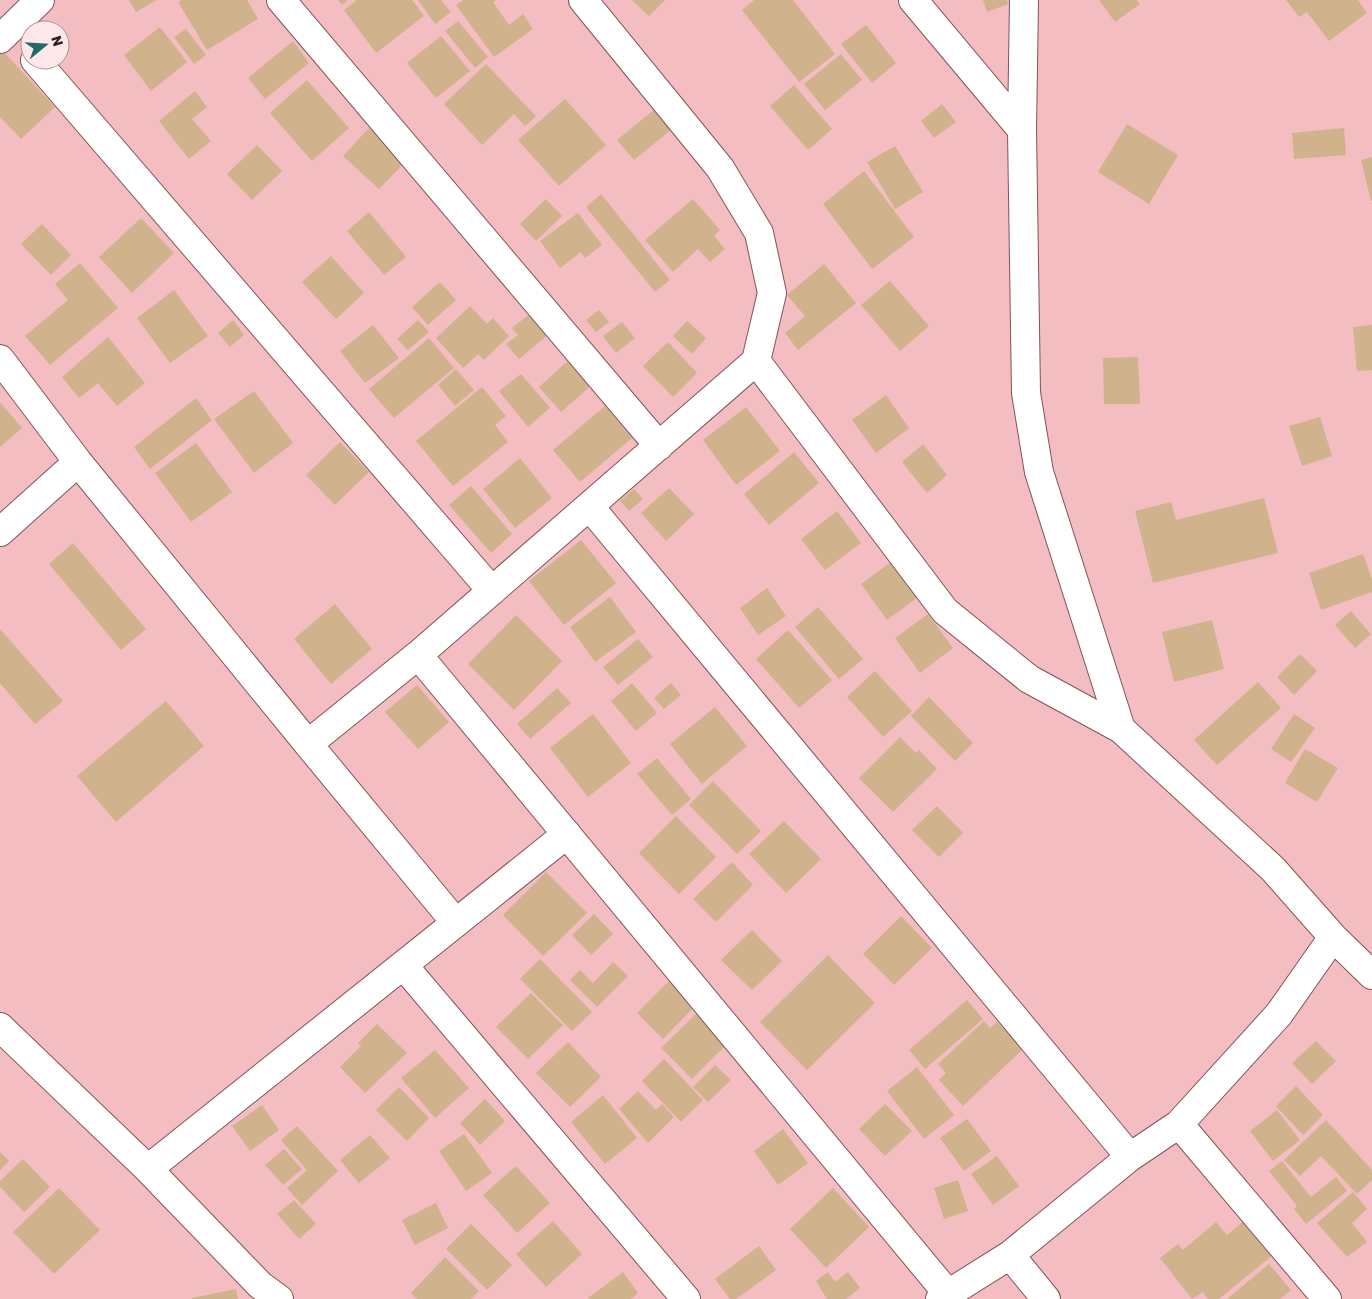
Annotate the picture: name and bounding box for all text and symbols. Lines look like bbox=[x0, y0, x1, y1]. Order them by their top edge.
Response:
north arrow bbox=[20, 20, 70, 70]
text: N bbox=[47, 34, 67, 49]

